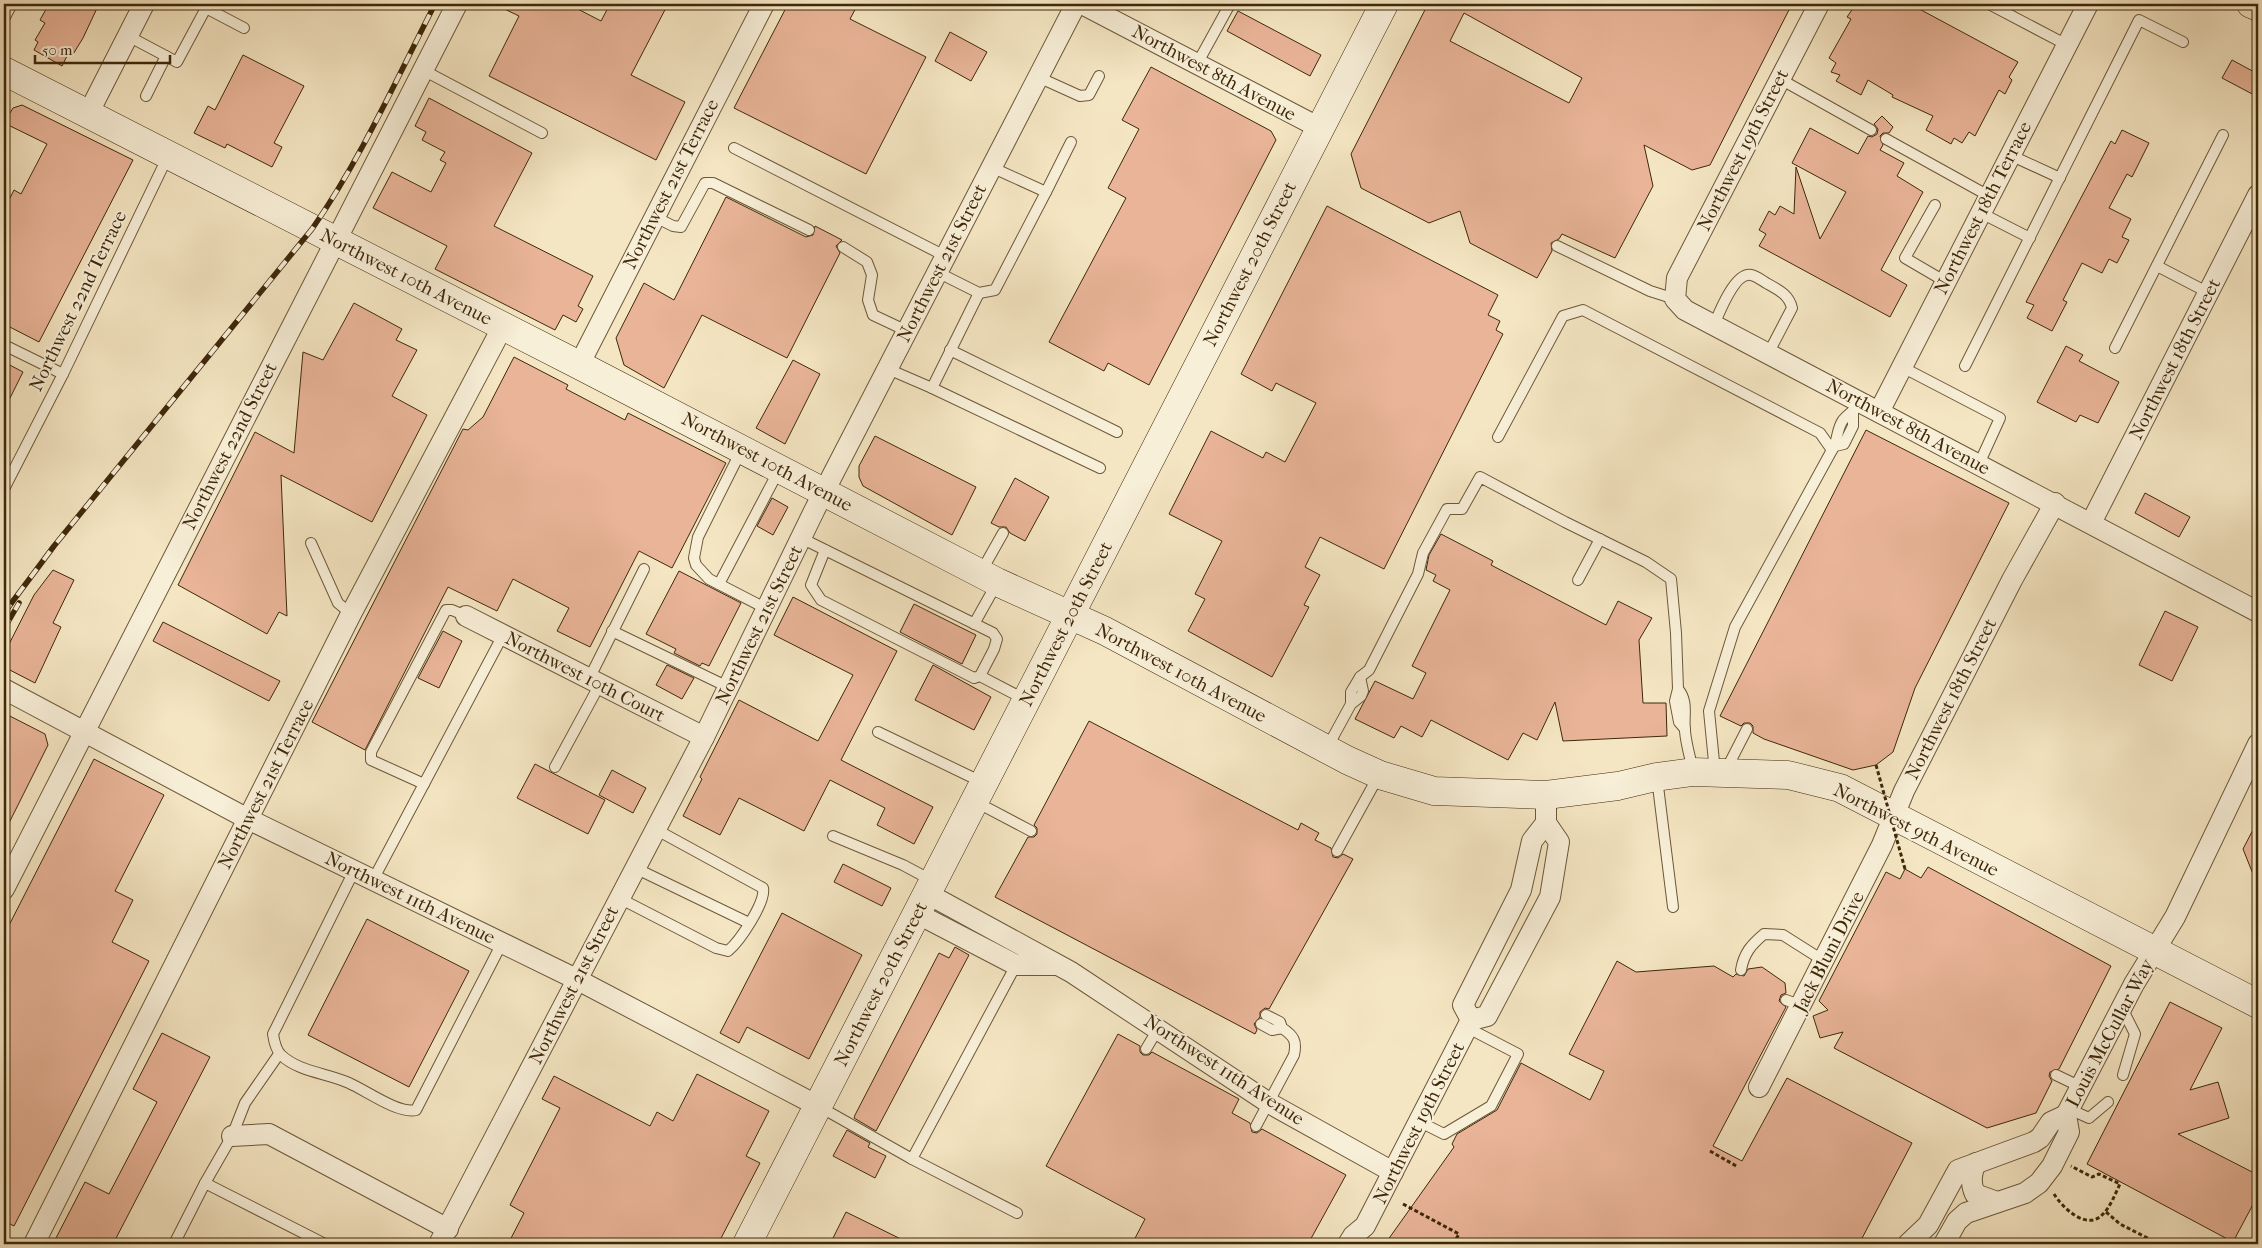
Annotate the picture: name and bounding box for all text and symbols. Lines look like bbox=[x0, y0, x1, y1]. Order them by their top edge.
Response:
street label: Northwest 8th Avenue bbox=[1128, 21, 1300, 125]
scale bar bbox=[35, 32, 170, 64]
text: 50 m bbox=[42, 41, 73, 59]
street label: Northwest 19th Street bbox=[1693, 65, 1793, 234]
street label: Northwest 21st Terrace bbox=[619, 95, 723, 273]
street label: Northwest 18th Terrace bbox=[1930, 118, 2036, 298]
street label: Northwest 20th Street bbox=[1199, 178, 1301, 350]
street label: Northwest 21st Street bbox=[893, 180, 991, 346]
street label: Northwest 22nd Terrace bbox=[25, 207, 131, 395]
street label: Northwest 10th Avenue bbox=[316, 224, 496, 330]
street label: Northwest 18th Street bbox=[2125, 275, 2225, 443]
street label: Northwest 22nd Street bbox=[178, 358, 282, 533]
street label: Northwest 8th Avenue bbox=[1822, 375, 1994, 479]
street label: Northwest 10th Avenue bbox=[678, 408, 856, 516]
street label: Northwest 20th Street bbox=[1015, 538, 1117, 710]
street label: Northwest 21st Street bbox=[711, 542, 807, 708]
street label: Northwest 18th Street bbox=[1901, 615, 2001, 783]
street label: Northwest 10th Avenue bbox=[1092, 619, 1270, 727]
street label: Northwest 10th Court bbox=[501, 627, 669, 727]
street label: Northwest 21st Terrace bbox=[214, 695, 318, 873]
street label: Northwest 9th Avenue bbox=[1830, 779, 2002, 881]
street label: Northwest 11th Avenue bbox=[321, 847, 499, 949]
street label: Jack Bluni Drive bbox=[1788, 888, 1869, 1018]
street label: Northwest 20th Street bbox=[830, 898, 932, 1070]
street label: Northwest 21st Street bbox=[525, 902, 623, 1068]
street label: Louis McCullar Way bbox=[2062, 954, 2159, 1111]
street label: Northwest 11th Avenue bbox=[1140, 1010, 1308, 1130]
street label: Northwest 19th Street bbox=[1369, 1038, 1469, 1207]

